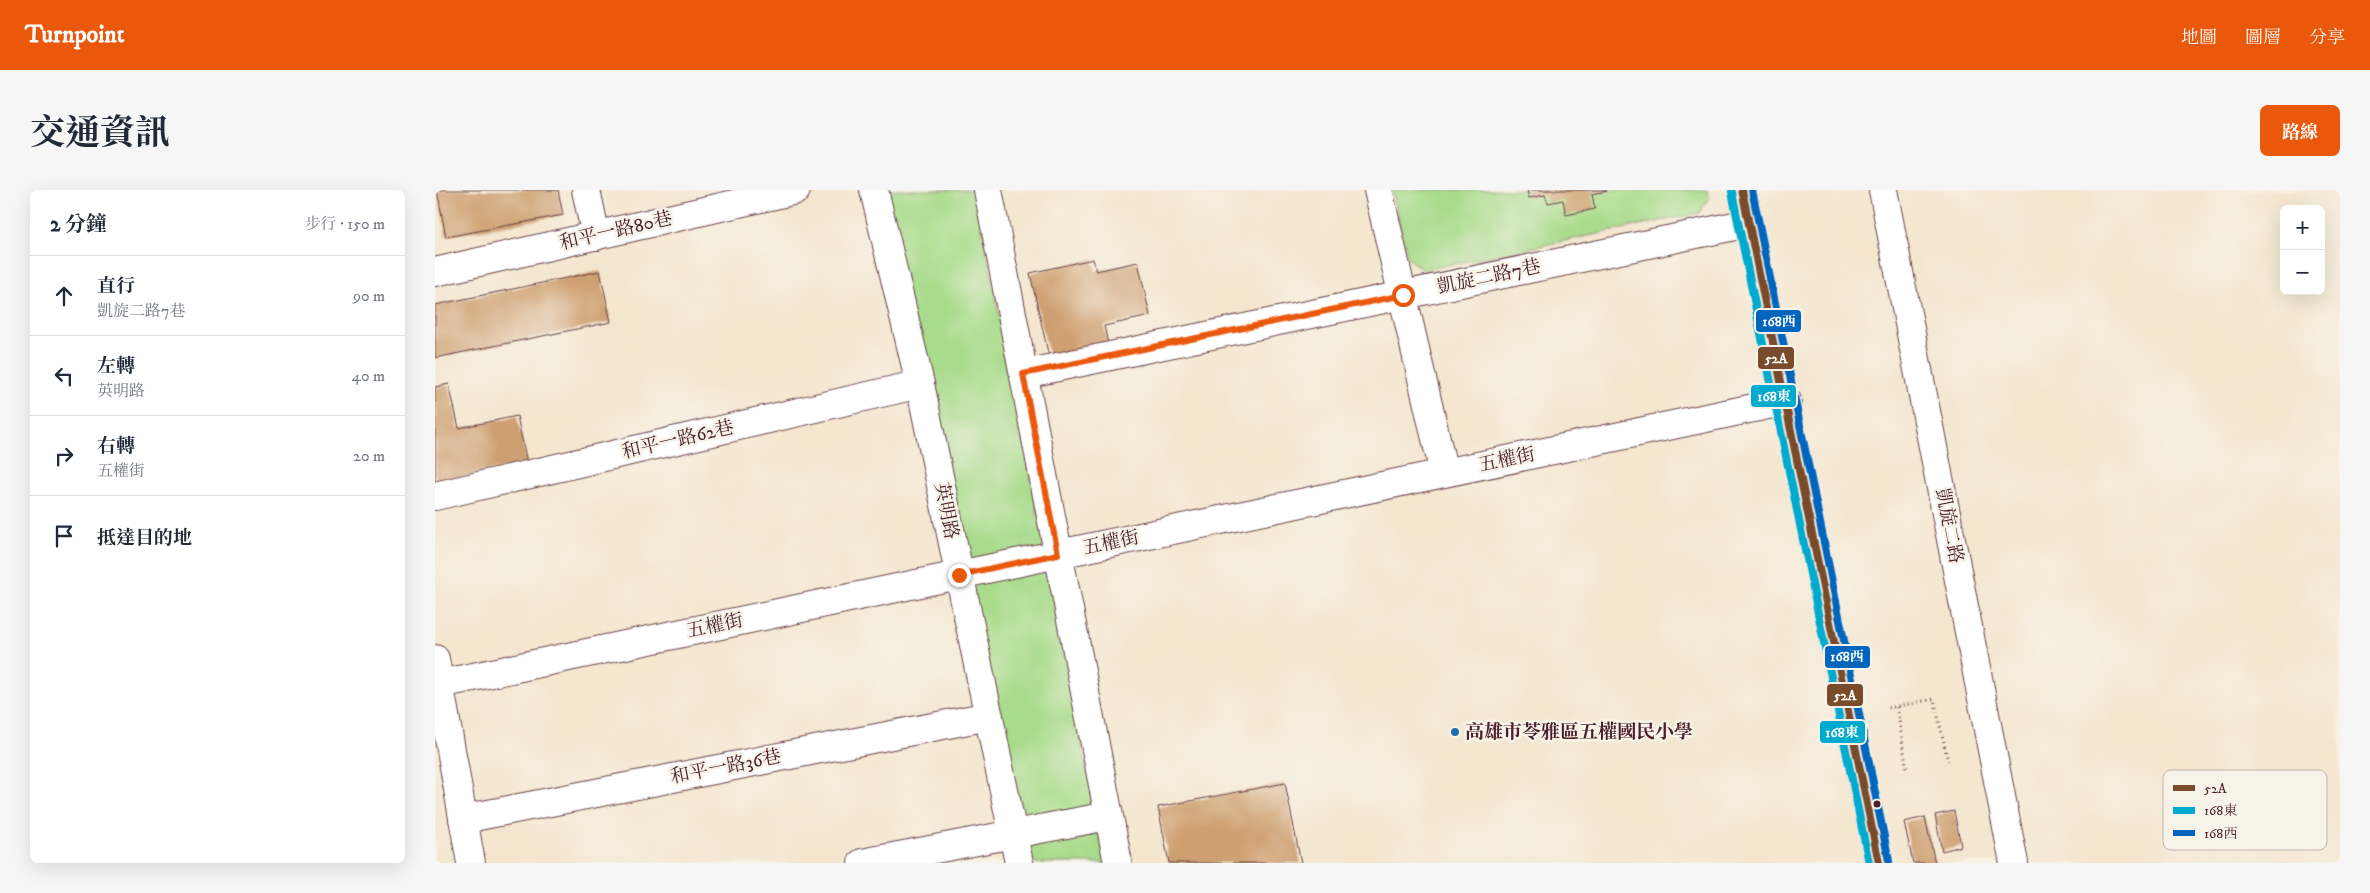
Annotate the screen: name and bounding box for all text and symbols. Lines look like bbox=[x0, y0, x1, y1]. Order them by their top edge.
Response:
text: Turnpoint bbox=[25, 20, 124, 50]
text: 地圖 bbox=[2181, 27, 2217, 49]
text: 圖層 bbox=[2245, 27, 2281, 49]
text: 分享 bbox=[2309, 27, 2345, 49]
button: 路線 bbox=[2260, 105, 2340, 156]
text: 交通資訊 bbox=[30, 112, 170, 156]
map controls bbox=[2280, 205, 2325, 295]
button: + bbox=[2280, 205, 2325, 250]
street label: 和平一路80巷 bbox=[558, 207, 674, 255]
text: 2 分鐘 bbox=[50, 212, 107, 238]
text: 步行 · 150 m bbox=[304, 214, 385, 234]
button: − bbox=[2280, 250, 2325, 295]
street label: 凱旋二路7巷 bbox=[1435, 255, 1543, 299]
text: 直行 bbox=[97, 275, 135, 298]
icon: ahead bbox=[50, 282, 78, 310]
route start bbox=[1392, 284, 1415, 307]
text: 90 m bbox=[353, 286, 385, 306]
text: 凱旋二路7巷 bbox=[97, 301, 185, 321]
line badge: 168西 bbox=[1755, 309, 1802, 333]
text: 168西 bbox=[1762, 313, 1796, 331]
line badge: 52A bbox=[1757, 346, 1795, 370]
text: 52A bbox=[1764, 350, 1788, 368]
text: 左轉 bbox=[97, 355, 135, 378]
icon: left bbox=[50, 362, 78, 390]
text: 40 m bbox=[352, 366, 385, 386]
text: 英明路 bbox=[97, 381, 145, 401]
line badge: 168東 bbox=[1750, 384, 1797, 408]
text: 168東 bbox=[1757, 388, 1791, 406]
street label: 和平一路62巷 bbox=[620, 416, 736, 464]
text: 右轉 bbox=[97, 435, 135, 458]
icon: right bbox=[50, 442, 78, 470]
street label: 五權街 bbox=[1477, 443, 1537, 477]
text: 20 m bbox=[353, 446, 385, 466]
text: 五權街 bbox=[97, 461, 145, 481]
street label: 英明路 bbox=[929, 481, 963, 541]
street label: 凱旋二路 bbox=[1930, 486, 1968, 566]
icon: arrive bbox=[50, 522, 78, 550]
street label: 五權街 bbox=[1081, 526, 1141, 560]
text: 抵達目的地 bbox=[97, 527, 192, 550]
route end bbox=[948, 564, 971, 587]
street label: 五權街 bbox=[685, 609, 745, 643]
line badge: 168西 bbox=[1824, 645, 1871, 669]
text: 168西 bbox=[1830, 648, 1864, 666]
line badge: 52A bbox=[1826, 683, 1864, 707]
text: 52A bbox=[1833, 687, 1857, 705]
line badge: 168東 bbox=[1819, 720, 1866, 744]
place label: 高雄市苓雅區五權國民小學 bbox=[1465, 721, 1693, 744]
text: 168東 bbox=[1825, 724, 1859, 742]
marker: 高雄市苓雅區五權國民小學 bbox=[1449, 726, 1461, 738]
street label: 和平一路36巷 bbox=[669, 745, 783, 789]
legend bbox=[2163, 770, 2327, 850]
text: 52A bbox=[2204, 780, 2228, 798]
unlabelled marker bbox=[1872, 799, 1882, 809]
text: 168東 bbox=[2204, 802, 2237, 820]
text: 168西 bbox=[2204, 825, 2237, 843]

